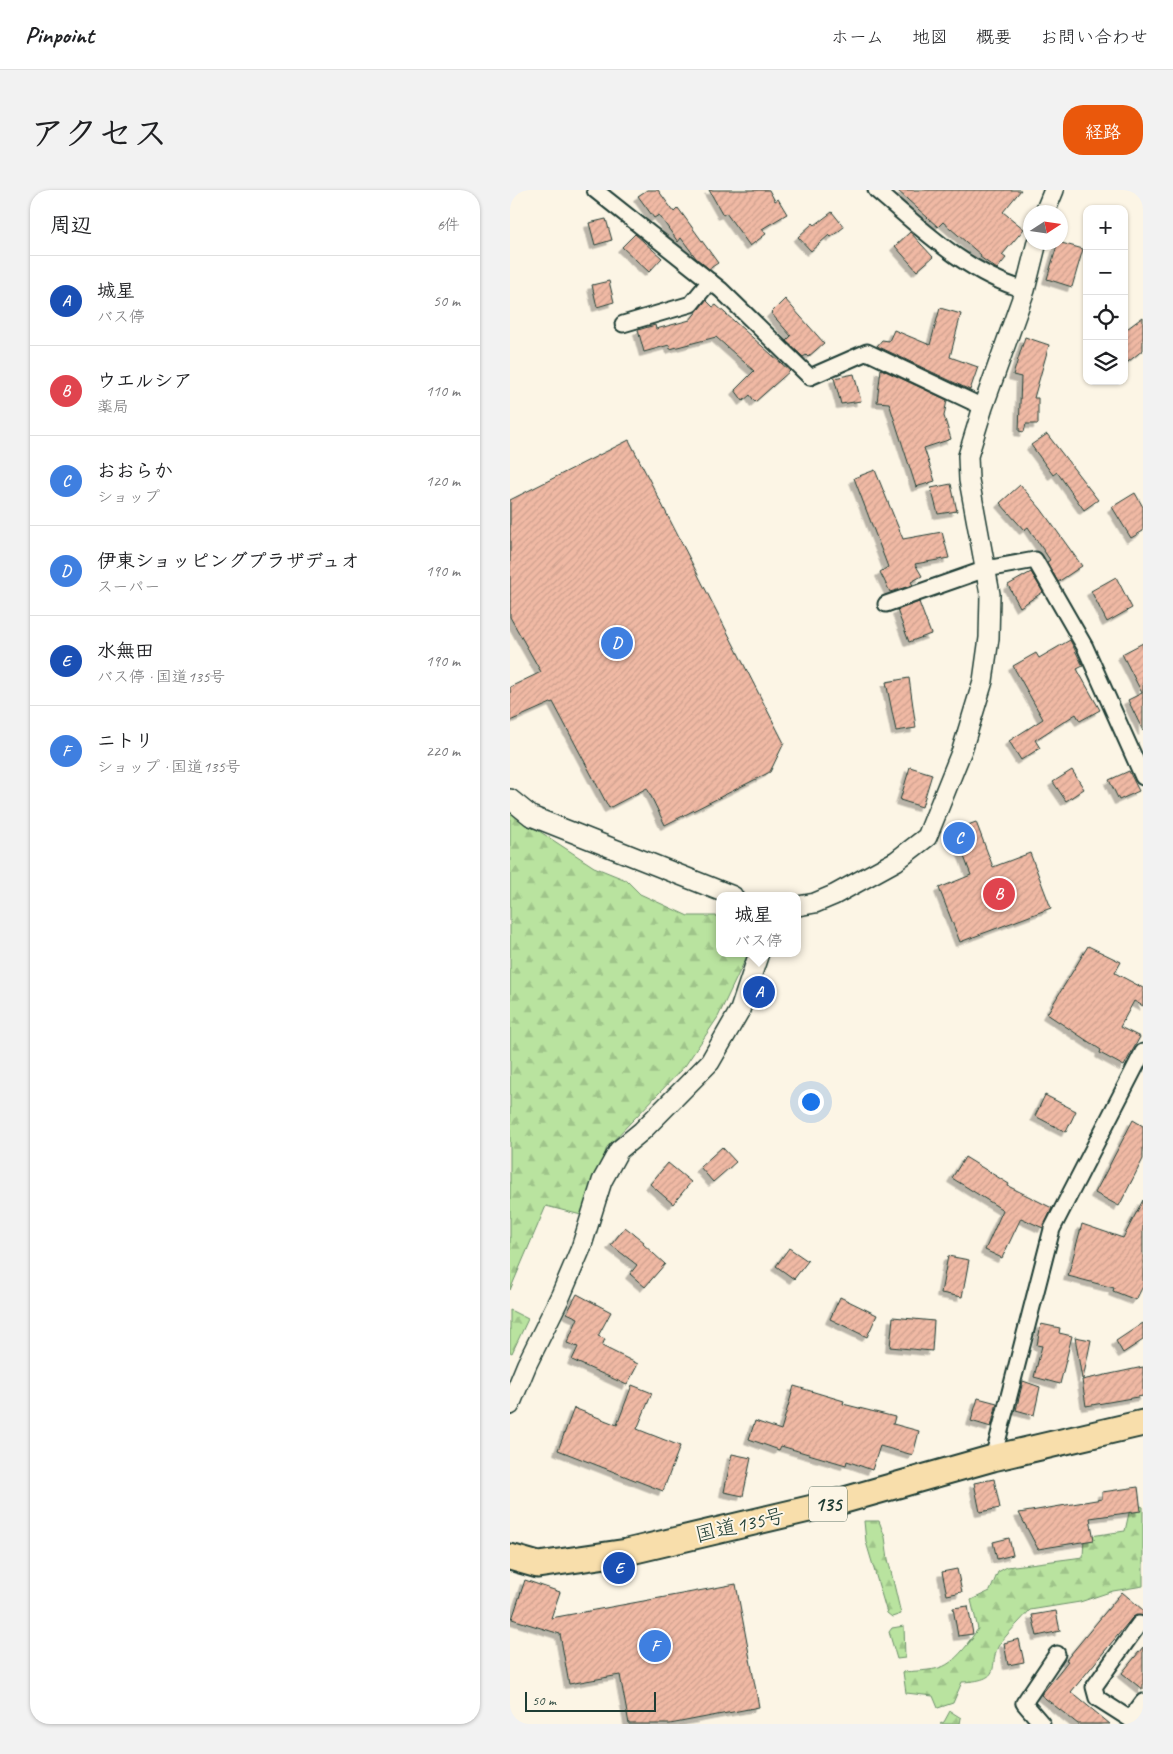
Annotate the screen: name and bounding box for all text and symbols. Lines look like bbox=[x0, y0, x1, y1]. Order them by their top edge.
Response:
text: Pinpoint bbox=[25, 20, 94, 50]
text: ホーム bbox=[831, 26, 884, 48]
text: 地図 bbox=[912, 26, 948, 48]
text: 概要 bbox=[976, 26, 1012, 48]
text: お問い合わせ bbox=[1040, 26, 1148, 48]
button: 経路 bbox=[1063, 105, 1143, 155]
text: アクセス bbox=[30, 111, 168, 156]
north arrow bbox=[1023, 205, 1068, 250]
map controls bbox=[1083, 205, 1128, 385]
button: + bbox=[1083, 205, 1128, 250]
text: 周辺 bbox=[50, 212, 92, 238]
text: 6件 bbox=[437, 215, 460, 235]
button: − bbox=[1083, 250, 1128, 295]
text: 城星 bbox=[97, 279, 135, 303]
text: A bbox=[62, 291, 70, 311]
text: 50 m bbox=[433, 291, 460, 311]
button: locate bbox=[1083, 295, 1128, 340]
text: バス停 bbox=[97, 307, 145, 327]
button: layers bbox=[1083, 340, 1128, 385]
text: ウエルシア bbox=[97, 369, 192, 393]
text: B bbox=[62, 381, 70, 401]
text: 110 m bbox=[426, 381, 460, 401]
text: 薬局 bbox=[97, 397, 129, 417]
text: おおらか bbox=[97, 459, 173, 483]
text: C bbox=[62, 471, 70, 491]
text: 120 m bbox=[426, 471, 460, 491]
text: ショップ bbox=[97, 487, 160, 507]
text: 伊東ショッピングプラザデュオ bbox=[97, 549, 360, 573]
text: D bbox=[61, 561, 71, 581]
text: 190 m bbox=[426, 561, 460, 581]
text: スーパー bbox=[97, 577, 160, 597]
pin: D bbox=[601, 624, 633, 662]
text: 水無田 bbox=[97, 639, 154, 663]
text: E bbox=[62, 651, 70, 671]
text: 190 m bbox=[426, 651, 460, 671]
text: バス停 · 国道135号 bbox=[97, 667, 225, 687]
text: ニトリ bbox=[97, 729, 154, 753]
text: F bbox=[62, 741, 70, 761]
text: 220 m bbox=[426, 741, 460, 761]
text: ショップ · 国道135号 bbox=[97, 757, 241, 777]
pin: C bbox=[943, 819, 975, 857]
pin: B bbox=[983, 875, 1015, 913]
popup bbox=[716, 892, 801, 957]
text: 城星 bbox=[734, 903, 773, 927]
text: バス停 bbox=[734, 931, 783, 951]
pin: A bbox=[743, 973, 775, 1011]
your location bbox=[798, 1089, 824, 1115]
road number: 135 bbox=[809, 1486, 847, 1522]
street label: 国道135号 bbox=[693, 1502, 787, 1548]
pin: E bbox=[603, 1549, 635, 1587]
pin: F bbox=[639, 1627, 671, 1665]
scale bar bbox=[525, 1689, 656, 1712]
text: 50 m bbox=[532, 1692, 556, 1709]

